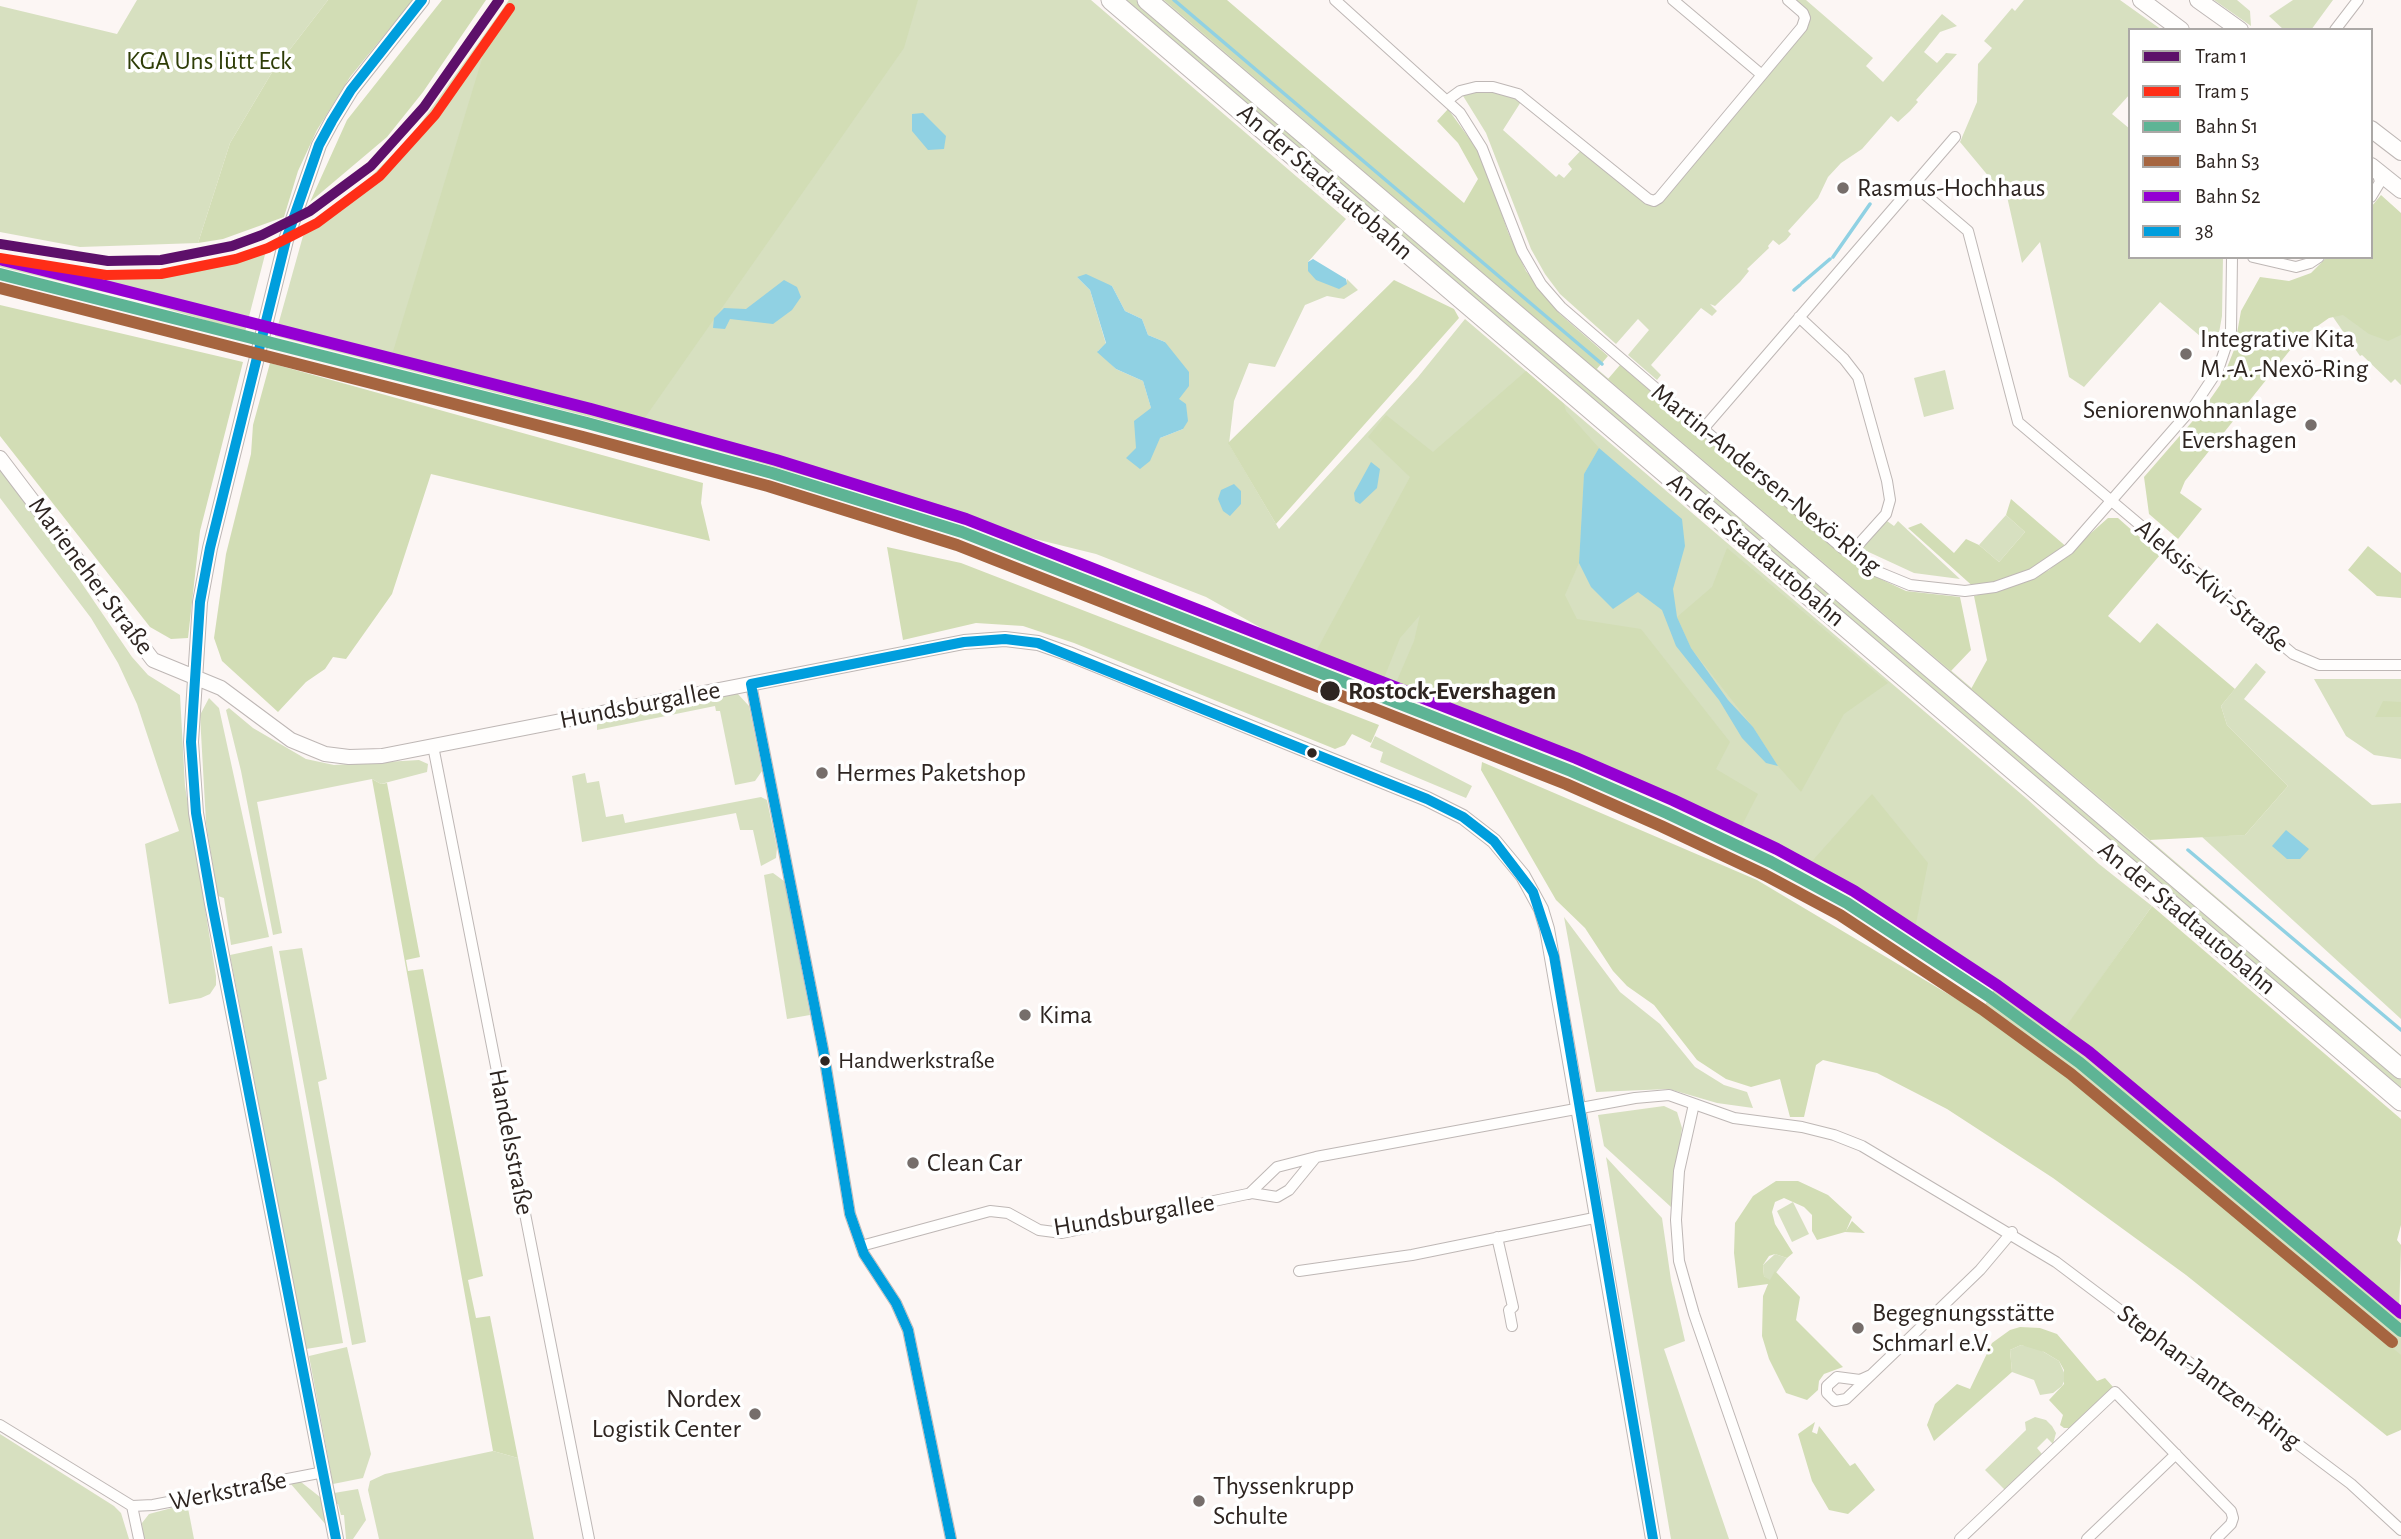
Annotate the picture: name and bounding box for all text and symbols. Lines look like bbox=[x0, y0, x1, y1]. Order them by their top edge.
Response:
legend bbox=[2128, 28, 2373, 259]
park label: KGA Uns lütt Eck bbox=[126, 45, 292, 77]
text: Tram 1 bbox=[2195, 46, 2248, 67]
text: Tram 5 bbox=[2195, 81, 2249, 102]
street label: An der Stadtautobahn bbox=[1231, 97, 1419, 267]
text: Bahn S1 bbox=[2195, 116, 2258, 137]
text: Bahn S3 bbox=[2195, 151, 2260, 172]
place label: Rasmus-Hochhaus bbox=[1857, 172, 2045, 204]
marker: Rasmus-Hochhaus bbox=[1835, 180, 1851, 196]
text: Bahn S2 bbox=[2195, 186, 2260, 207]
text: 38 bbox=[2195, 221, 2214, 242]
place label: Integrative Kita M.-A.-Nexö-Ring bbox=[2200, 323, 2368, 384]
marker: Integrative Kita M.-A.-Nexö-Ring bbox=[2178, 346, 2194, 362]
street label: Martin-Andersen-Nexö-Ring bbox=[1645, 377, 1887, 581]
place label: Seniorenwohnanlage Evershagen bbox=[2083, 394, 2297, 456]
marker: Seniorenwohnanlage Evershagen bbox=[2303, 417, 2319, 433]
street label: An der Stadtautobahn bbox=[1661, 466, 1851, 634]
street label: Marieneher Straße bbox=[22, 491, 160, 661]
street label: Aleksis-Kivi-Straße bbox=[2129, 513, 2295, 659]
street label: Hundsburgallee bbox=[557, 674, 723, 736]
place label: Rostock-Evershagen bbox=[1348, 675, 1556, 707]
marker: Rostock-Evershagen bbox=[1318, 679, 1342, 703]
unlabelled marker bbox=[1305, 746, 1319, 760]
place label: Hermes Paketshop bbox=[836, 757, 1026, 789]
marker: Hermes Paketshop bbox=[814, 765, 830, 781]
street label: An der Stadtautobahn bbox=[2092, 834, 2282, 1002]
place label: Kima bbox=[1039, 999, 1092, 1031]
marker: Kima bbox=[1017, 1007, 1033, 1023]
place label: Handwerkstraße bbox=[838, 1047, 995, 1075]
marker: Handwerkstraße bbox=[818, 1054, 832, 1068]
street label: Handelsstraße bbox=[482, 1066, 540, 1218]
place label: Clean Car bbox=[927, 1147, 1022, 1179]
marker: Clean Car bbox=[905, 1155, 921, 1171]
street label: Hundsburgallee bbox=[1051, 1187, 1217, 1243]
place label: Begegnungsstätte Schmarl e.V. bbox=[1872, 1297, 2055, 1358]
street label: Stephan-Jantzen-Ring bbox=[2111, 1298, 2307, 1456]
marker: Begegnungsstätte Schmarl e.V. bbox=[1850, 1320, 1866, 1336]
place label: Nordex Logistik Center bbox=[592, 1383, 741, 1444]
marker: Nordex Logistik Center bbox=[747, 1406, 763, 1422]
street label: Werkstraße bbox=[167, 1464, 289, 1518]
place label: Thyssenkrupp Schulte bbox=[1213, 1470, 1354, 1532]
marker: Thyssenkrupp Schulte bbox=[1191, 1493, 1207, 1509]

